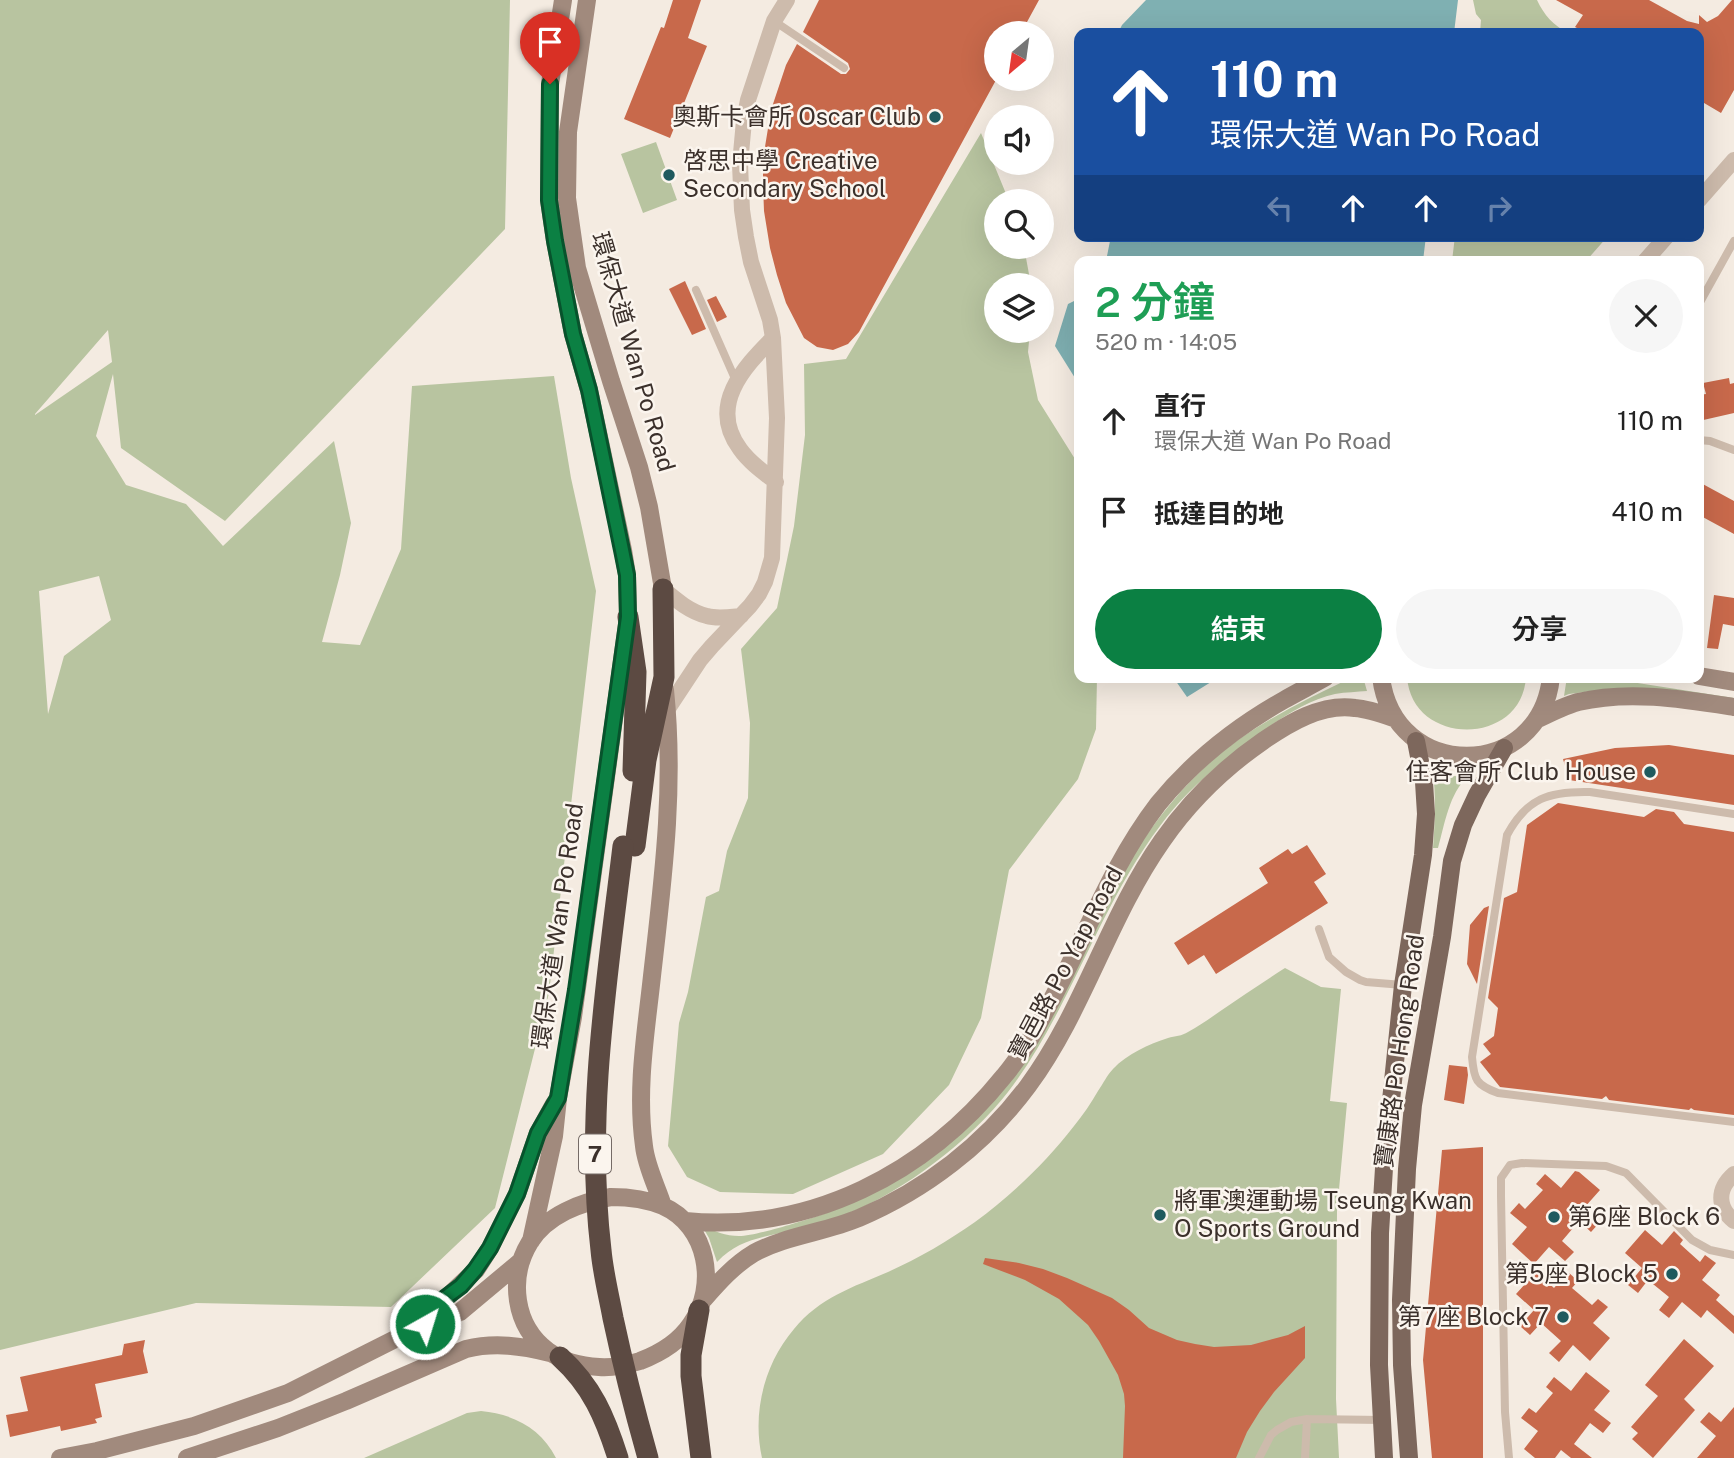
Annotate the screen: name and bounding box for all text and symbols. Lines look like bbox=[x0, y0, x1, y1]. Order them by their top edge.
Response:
pin bbox=[520, 12.0, 580, 84]
north arrow bbox=[984, 21, 1054, 91]
map controls bbox=[984, 21, 1054, 343]
icon: arrive bbox=[531, 23, 569, 61]
text: 110 m bbox=[1210, 50, 1338, 108]
icon: ahead bbox=[1095, 56, 1186, 147]
place label: 奧斯卡會所 Oscar Club bbox=[672, 102, 921, 130]
button: sound bbox=[984, 105, 1054, 175]
marker: 奧斯卡會所 Oscar Club bbox=[927, 109, 943, 125]
text: 環保大道 Wan Po Road bbox=[1210, 116, 1540, 153]
place label: 啓思中學 Creative Secondary School bbox=[683, 146, 886, 202]
marker: 啓思中學 Creative Secondary School bbox=[661, 167, 677, 183]
button: search bbox=[984, 189, 1054, 259]
icon: left bbox=[1261, 189, 1299, 227]
icon: ahead bbox=[1334, 189, 1372, 227]
icon: ahead bbox=[1407, 189, 1445, 227]
icon: right bbox=[1480, 189, 1518, 227]
street label: 環保大道 Wan Po Road bbox=[586, 229, 682, 475]
button: layers bbox=[984, 273, 1054, 343]
text: 2 分鐘 bbox=[1095, 277, 1215, 326]
button: close bbox=[1609, 279, 1683, 353]
text: 520 m · 14:05 bbox=[1095, 328, 1237, 355]
text: 直行 bbox=[1154, 390, 1206, 421]
icon: ahead bbox=[1095, 402, 1133, 440]
text: 110 m bbox=[1617, 405, 1683, 436]
text: 環保大道 Wan Po Road bbox=[1154, 427, 1391, 454]
icon: arrive bbox=[1095, 493, 1133, 531]
text: 410 m bbox=[1611, 496, 1683, 527]
text: 抵達目的地 bbox=[1154, 498, 1284, 529]
button: 結束 bbox=[1095, 589, 1382, 669]
button: 分享 bbox=[1396, 589, 1683, 669]
place label: 住客會所 Club House bbox=[1405, 757, 1636, 785]
marker: 住客會所 Club House bbox=[1642, 764, 1658, 780]
street label: 環保大道 Wan Po Road bbox=[526, 801, 588, 1050]
street label: 寶邑路 Po Yap Road bbox=[1002, 861, 1128, 1064]
street label: 寶康路 Po Hong Road bbox=[1369, 932, 1429, 1169]
road number: 7 bbox=[579, 1134, 611, 1174]
place label: 將軍澳運動場 Tseung Kwan O Sports Ground bbox=[1174, 1186, 1472, 1242]
place label: 第6座 Block 6 bbox=[1568, 1202, 1720, 1230]
marker: 將軍澳運動場 Tseung Kwan O Sports Ground bbox=[1152, 1207, 1168, 1223]
marker: 第6座 Block 6 bbox=[1546, 1209, 1562, 1225]
place label: 第5座 Block 5 bbox=[1505, 1259, 1658, 1287]
marker: 第5座 Block 5 bbox=[1664, 1266, 1680, 1282]
position arrow bbox=[388, 1287, 462, 1361]
place label: 第7座 Block 7 bbox=[1398, 1302, 1549, 1330]
marker: 第7座 Block 7 bbox=[1555, 1309, 1571, 1325]

